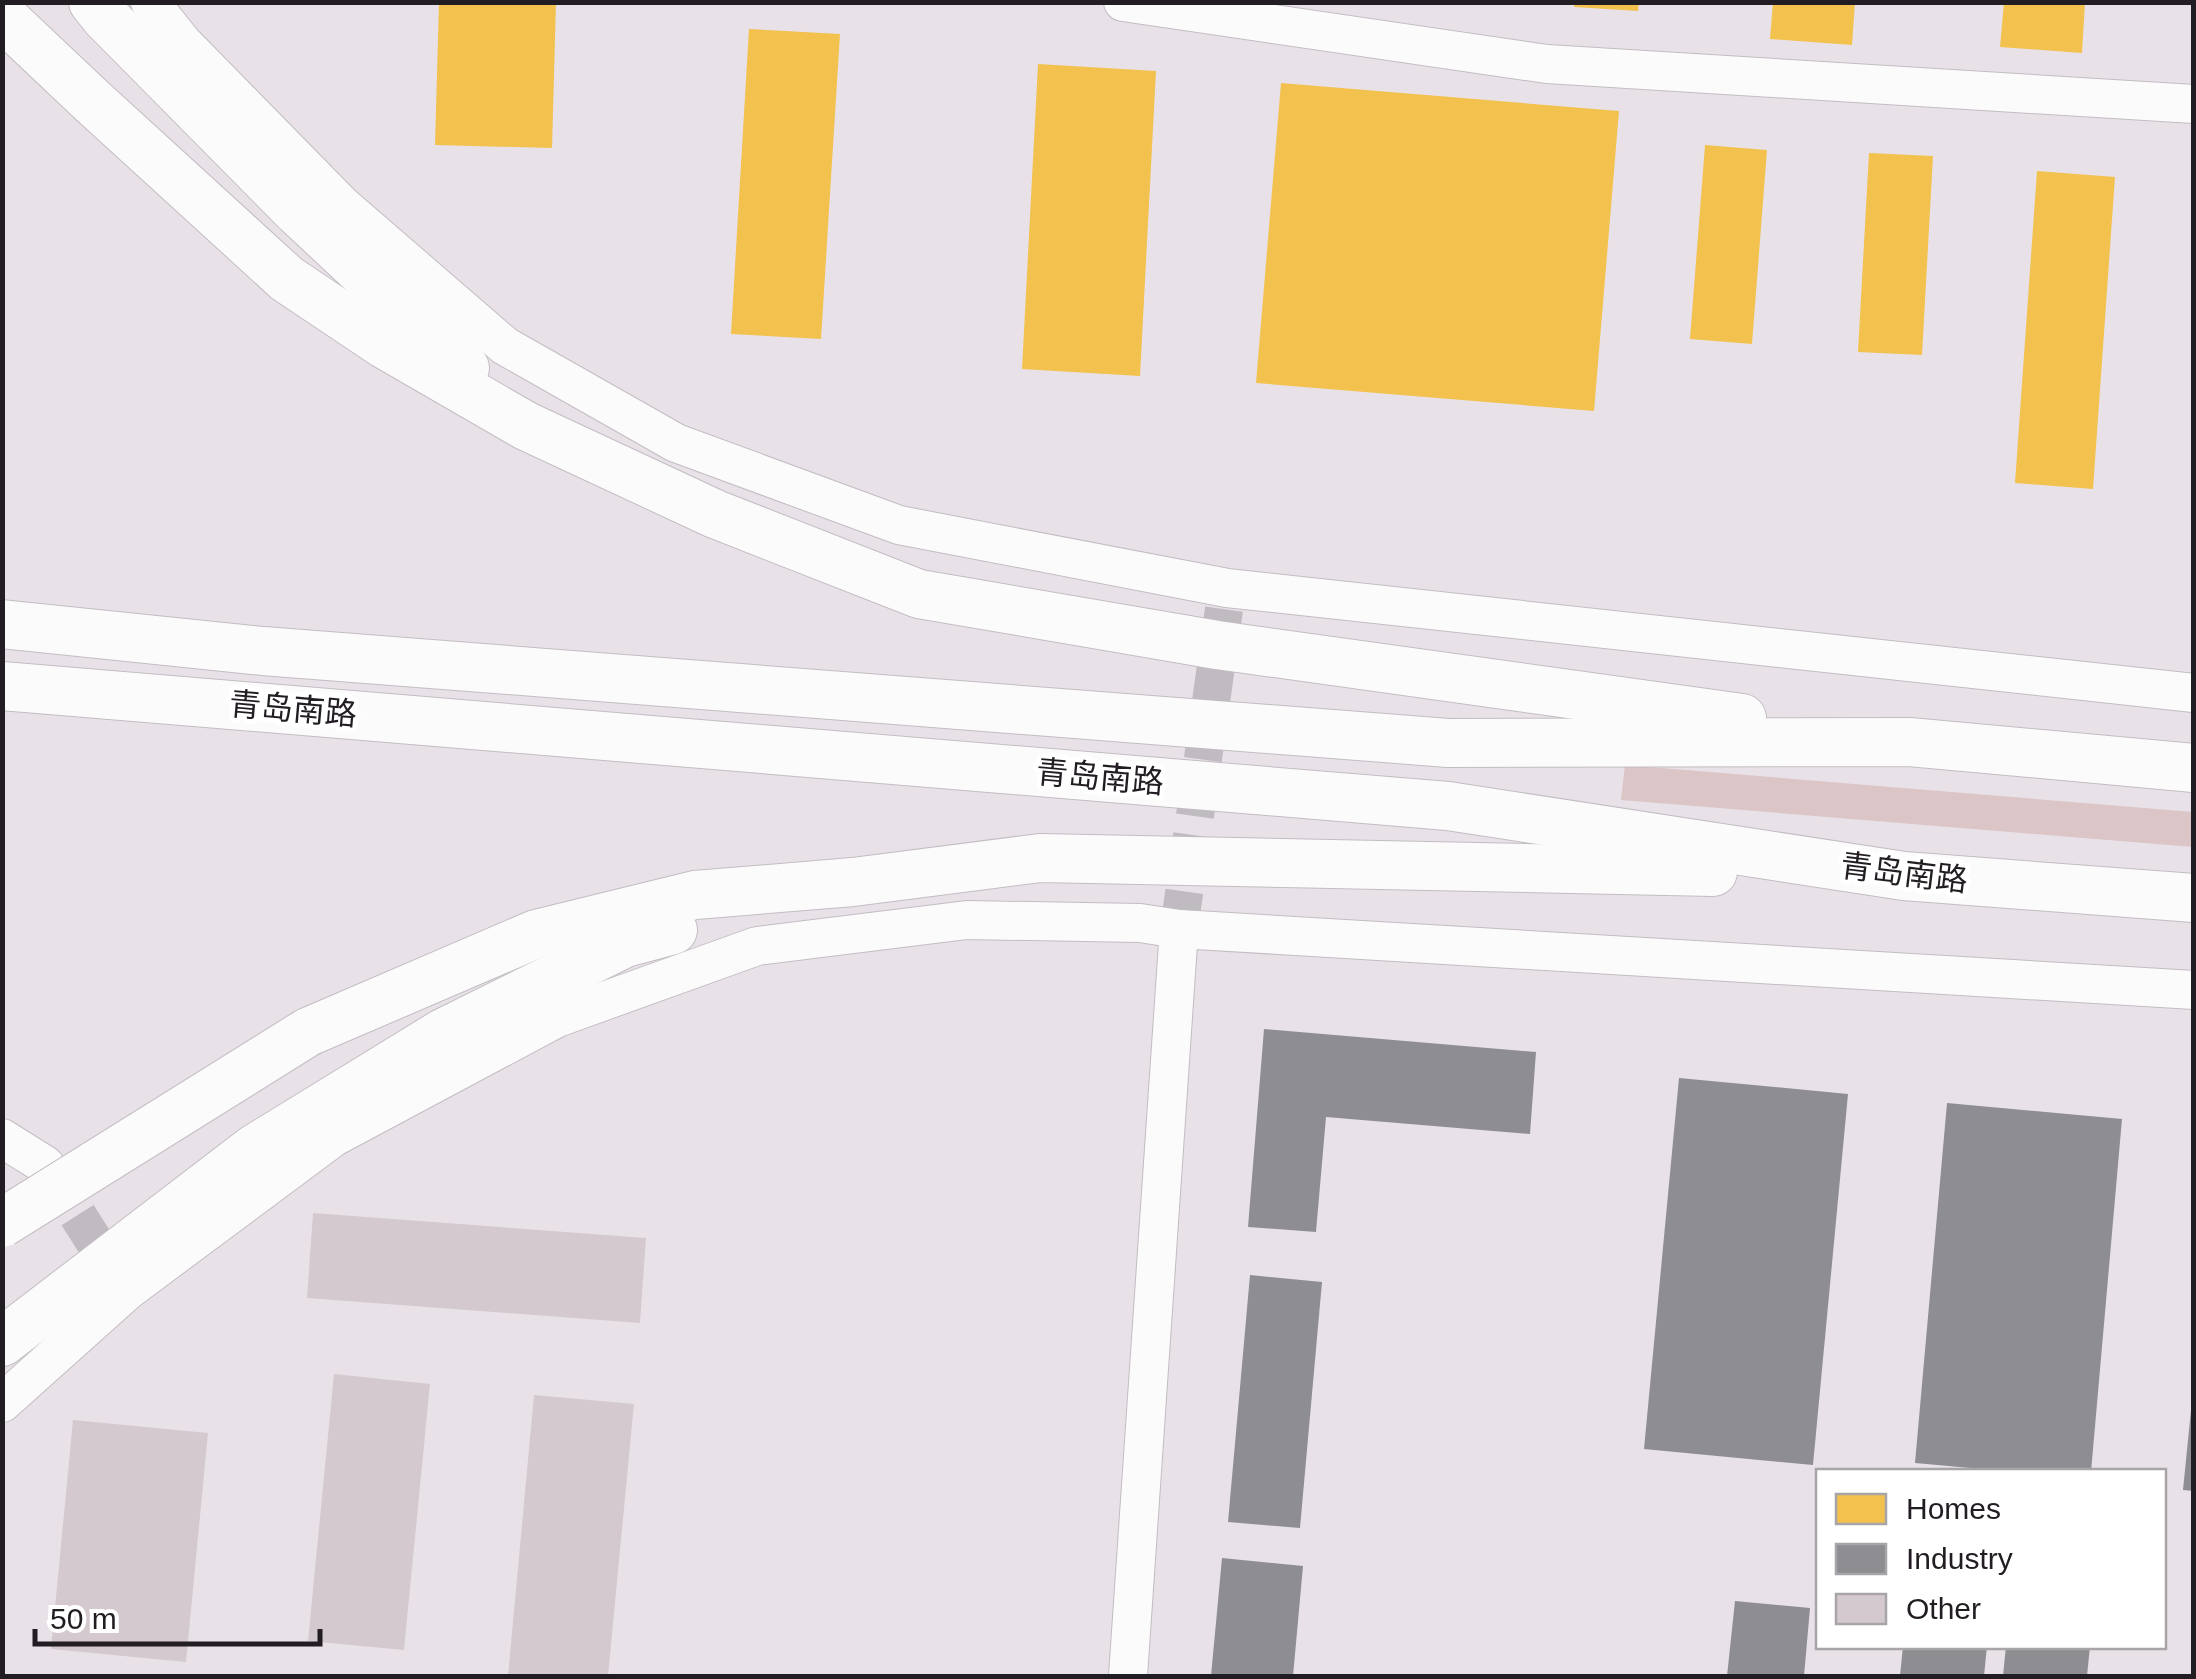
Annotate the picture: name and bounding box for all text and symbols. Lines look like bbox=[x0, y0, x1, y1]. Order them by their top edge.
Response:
street label: 青岛南路 bbox=[228, 685, 358, 733]
street label: 青岛南路 bbox=[1035, 753, 1165, 801]
street label: 青岛南路 bbox=[1838, 847, 1970, 899]
legend bbox=[1816, 1469, 2166, 1649]
text: Homes bbox=[1906, 1492, 2001, 1525]
text: Industry bbox=[1906, 1542, 2013, 1575]
scale bar bbox=[35, 1584, 320, 1646]
text: Other bbox=[1906, 1592, 1981, 1625]
text: 50 m bbox=[50, 1602, 117, 1635]

